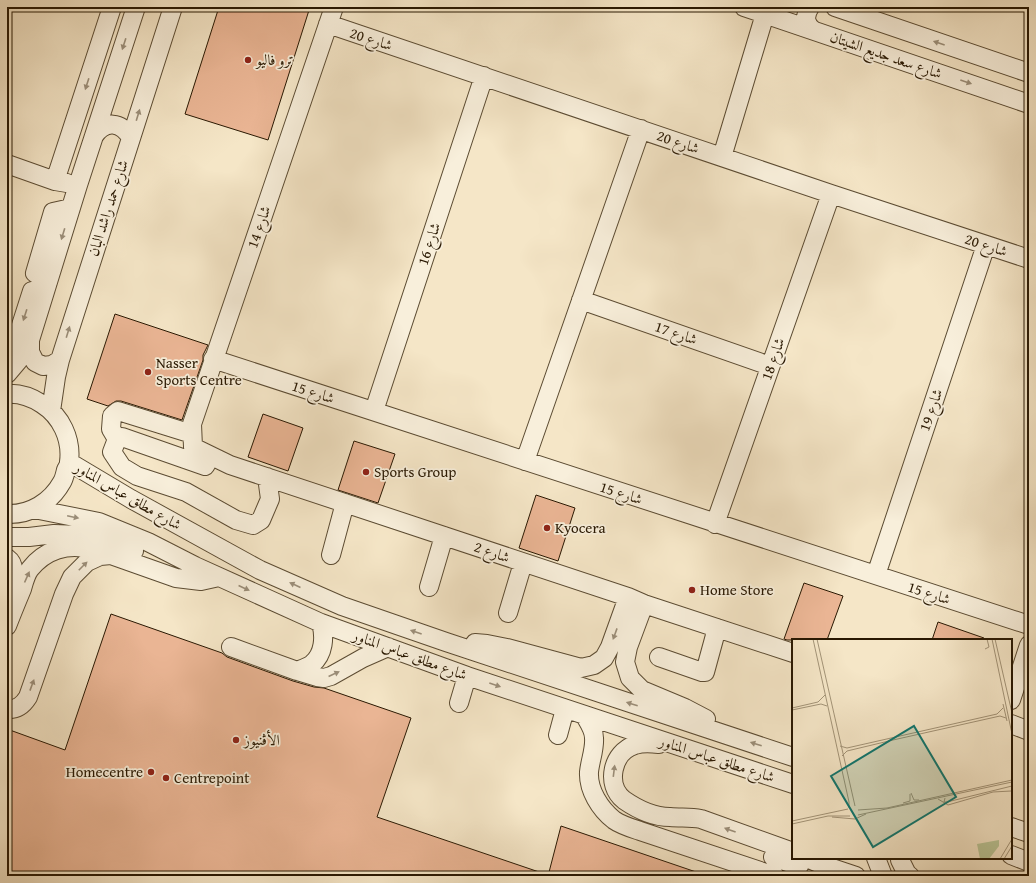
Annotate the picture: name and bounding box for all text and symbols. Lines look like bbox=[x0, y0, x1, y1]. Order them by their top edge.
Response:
street label: شارع 20 bbox=[346, 22, 395, 58]
street label: شارع سعد جديع الشيتان bbox=[826, 26, 945, 87]
one-way arrow bbox=[121, 38, 127, 50]
one-way arrow bbox=[933, 39, 945, 45]
place label: ترو فاليو bbox=[254, 49, 294, 70]
marker: ترو فاليو bbox=[243, 55, 253, 65]
one-way arrow bbox=[84, 78, 90, 90]
one-way arrow bbox=[961, 80, 973, 86]
one-way arrow bbox=[135, 109, 141, 121]
street label: شارع 20 bbox=[653, 124, 702, 161]
street label: شارع حمد راشد البان bbox=[82, 157, 136, 260]
street label: شارع 14 bbox=[241, 203, 278, 252]
street label: شارع 16 bbox=[412, 220, 448, 269]
street label: شارع 20 bbox=[961, 228, 1010, 264]
one-way arrow bbox=[60, 229, 66, 241]
one-way arrow bbox=[21, 309, 27, 321]
street label: شارع 17 bbox=[651, 315, 700, 352]
one-way arrow bbox=[65, 326, 71, 338]
street label: شارع 18 bbox=[755, 335, 792, 384]
place label: Nasser Sports Centre bbox=[156, 352, 242, 390]
marker: Nasser Sports Centre bbox=[143, 367, 153, 377]
street label: شارع 15 bbox=[288, 375, 337, 411]
street label: شارع 19 bbox=[913, 386, 950, 435]
street label: شارع مطلق عباس المناور bbox=[68, 455, 186, 537]
place label: Sports Group bbox=[374, 461, 456, 482]
marker: Sports Group bbox=[361, 467, 371, 477]
street label: شارع 15 bbox=[596, 476, 645, 512]
one-way arrow bbox=[66, 514, 79, 520]
place label: Kyocera bbox=[555, 517, 606, 538]
marker: Kyocera bbox=[542, 523, 552, 533]
street label: شارع 2 bbox=[470, 536, 513, 570]
one-way arrow bbox=[78, 561, 88, 571]
one-way arrow bbox=[24, 570, 30, 582]
street label: شارع 15 bbox=[904, 576, 953, 612]
place label: Home Store bbox=[700, 579, 773, 600]
one-way arrow bbox=[289, 582, 300, 588]
one-way arrow bbox=[238, 585, 249, 591]
marker: Home Store bbox=[687, 585, 697, 595]
street label: شارع مطلق عباس المناور bbox=[347, 623, 470, 688]
one-way arrow bbox=[410, 629, 422, 635]
one-way arrow bbox=[611, 629, 617, 641]
inset map bbox=[792, 639, 1012, 859]
one-way arrow bbox=[329, 671, 340, 677]
one-way arrow bbox=[29, 678, 35, 690]
one-way arrow bbox=[490, 683, 502, 689]
one-way arrow bbox=[626, 701, 638, 707]
place label: الأڤنيوز bbox=[242, 729, 280, 750]
street label: شارع مطلق عباس المناور bbox=[654, 729, 778, 790]
marker: الأڤنيوز bbox=[231, 735, 241, 745]
one-way arrow bbox=[750, 741, 762, 747]
place label: Homecentre bbox=[66, 761, 143, 782]
one-way arrow bbox=[611, 765, 617, 777]
marker: Homecentre bbox=[146, 767, 156, 777]
place label: Centrepoint bbox=[174, 767, 250, 788]
marker: Centrepoint bbox=[161, 773, 171, 783]
one-way arrow bbox=[724, 826, 736, 832]

